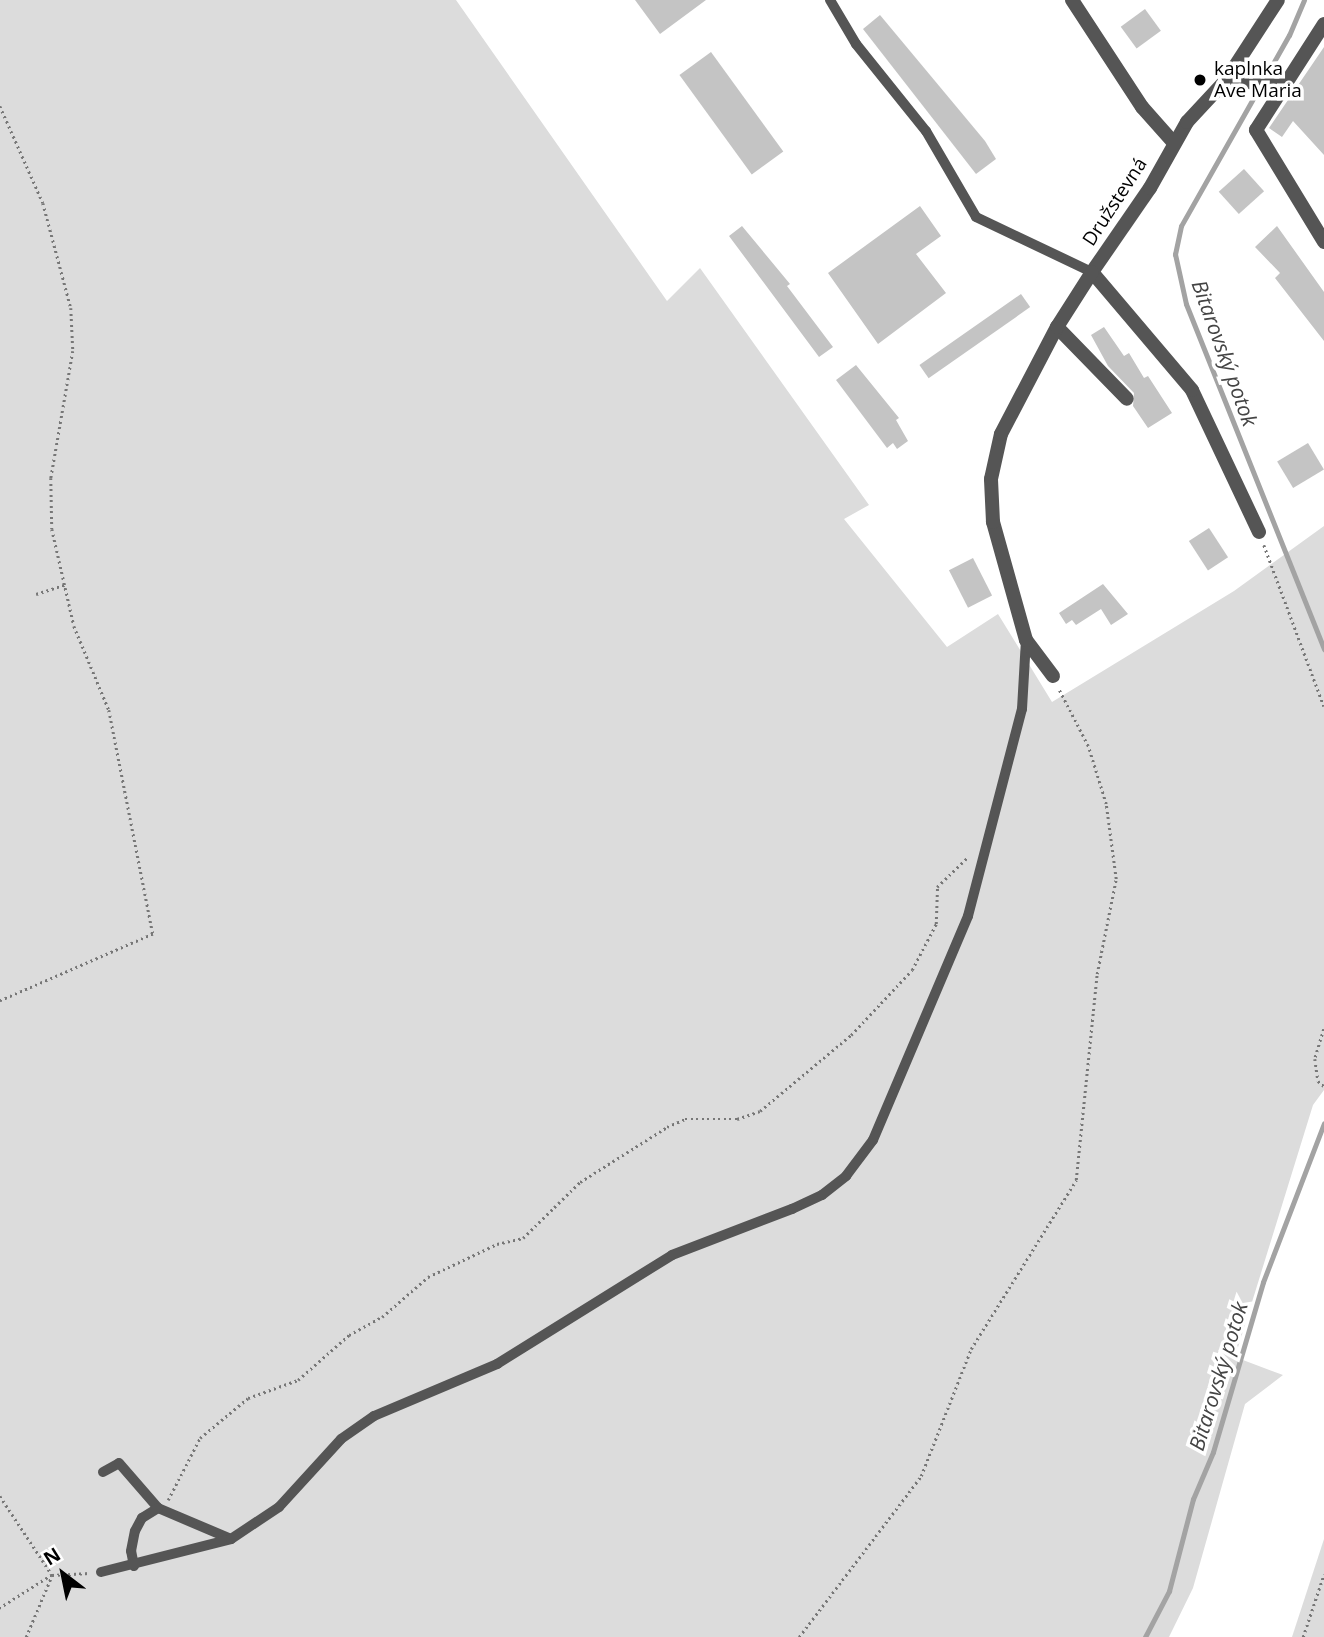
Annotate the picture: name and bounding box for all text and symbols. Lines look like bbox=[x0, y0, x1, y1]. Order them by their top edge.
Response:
place label: kaplnka Ave Maria bbox=[1214, 58, 1302, 102]
marker: kaplnka Ave Maria bbox=[1192, 72, 1208, 88]
street label: Družstevná bbox=[1078, 154, 1152, 250]
water label: Bitarovský potok bbox=[1187, 276, 1263, 430]
water label: Bitarovský potok bbox=[1183, 1299, 1253, 1453]
north arrow bbox=[28, 1539, 98, 1609]
text: N bbox=[38, 1541, 65, 1571]

